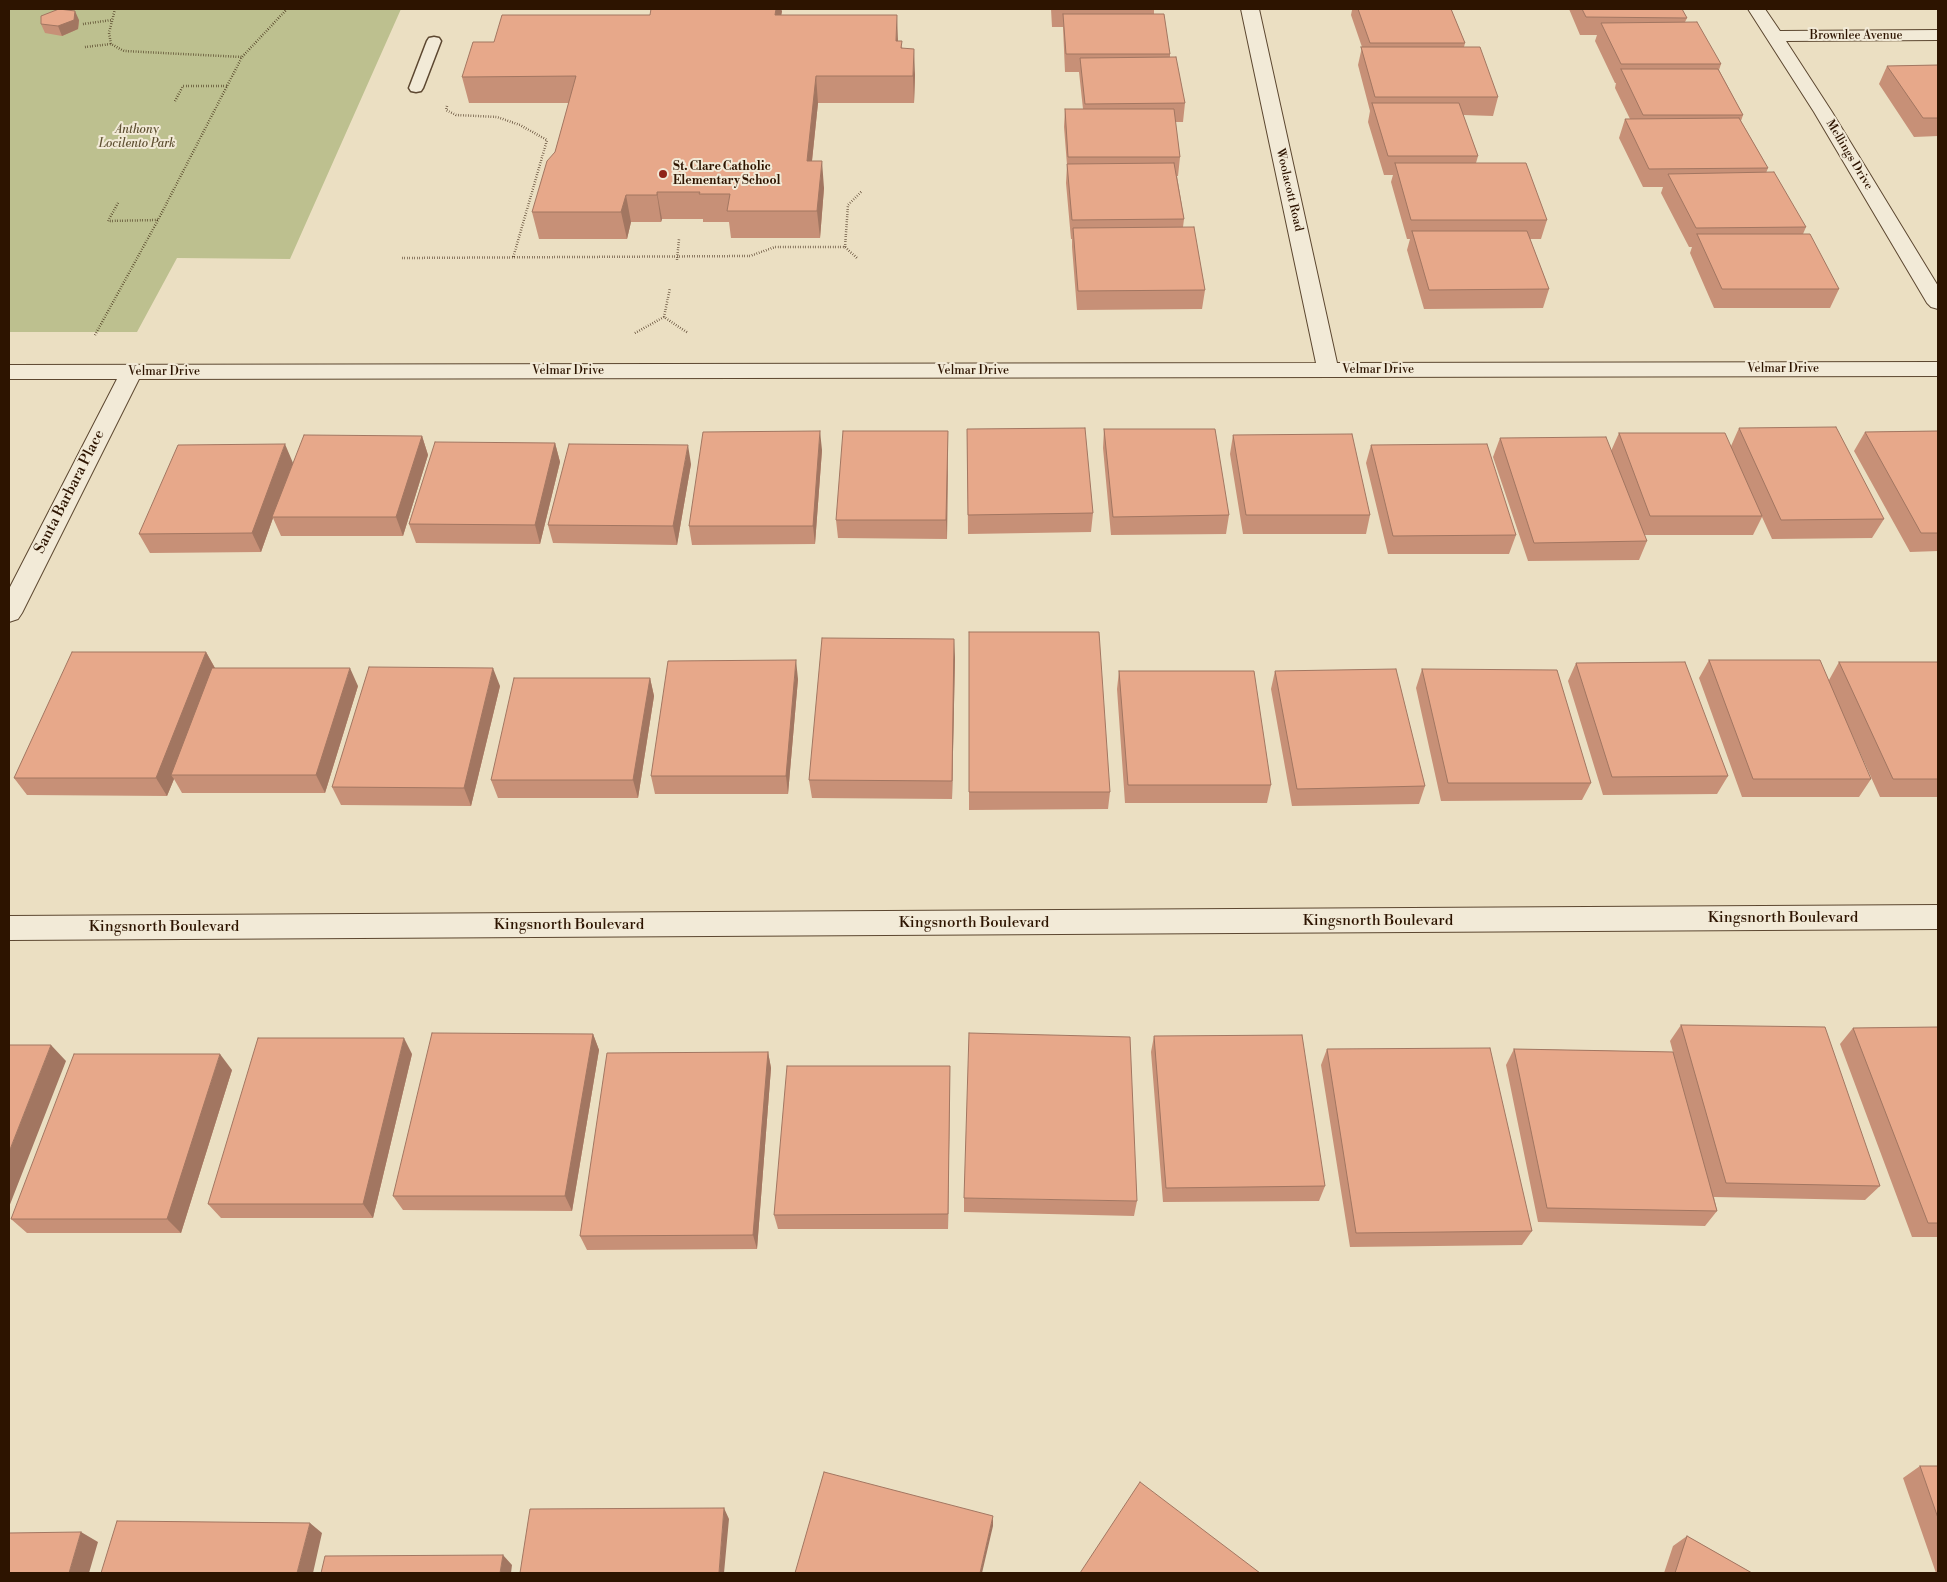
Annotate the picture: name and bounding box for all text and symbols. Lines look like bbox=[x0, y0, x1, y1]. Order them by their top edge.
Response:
street label: Brownlee Avenue bbox=[1809, 29, 1903, 43]
street label: Mellings Drive bbox=[1822, 117, 1876, 193]
park label: Anthony Locilento Park bbox=[99, 123, 175, 151]
street label: Woolacott Road bbox=[1272, 147, 1306, 233]
place label: St. Clare Catholic Elementary School bbox=[673, 160, 780, 188]
marker: St. Clare Catholic Elementary School bbox=[657, 168, 669, 180]
street label: Velmar Drive bbox=[1747, 362, 1819, 376]
street label: Velmar Drive bbox=[1342, 363, 1414, 377]
street label: Velmar Drive bbox=[532, 364, 604, 378]
street label: Velmar Drive bbox=[937, 364, 1009, 378]
street label: Velmar Drive bbox=[128, 365, 200, 379]
street label: Santa Barbara Place bbox=[31, 427, 109, 557]
street label: Kingsnorth Boulevard bbox=[1708, 909, 1858, 927]
street label: Kingsnorth Boulevard bbox=[1303, 912, 1453, 930]
street label: Kingsnorth Boulevard bbox=[899, 914, 1049, 932]
street label: Kingsnorth Boulevard bbox=[494, 916, 644, 934]
street label: Kingsnorth Boulevard bbox=[89, 918, 239, 936]

